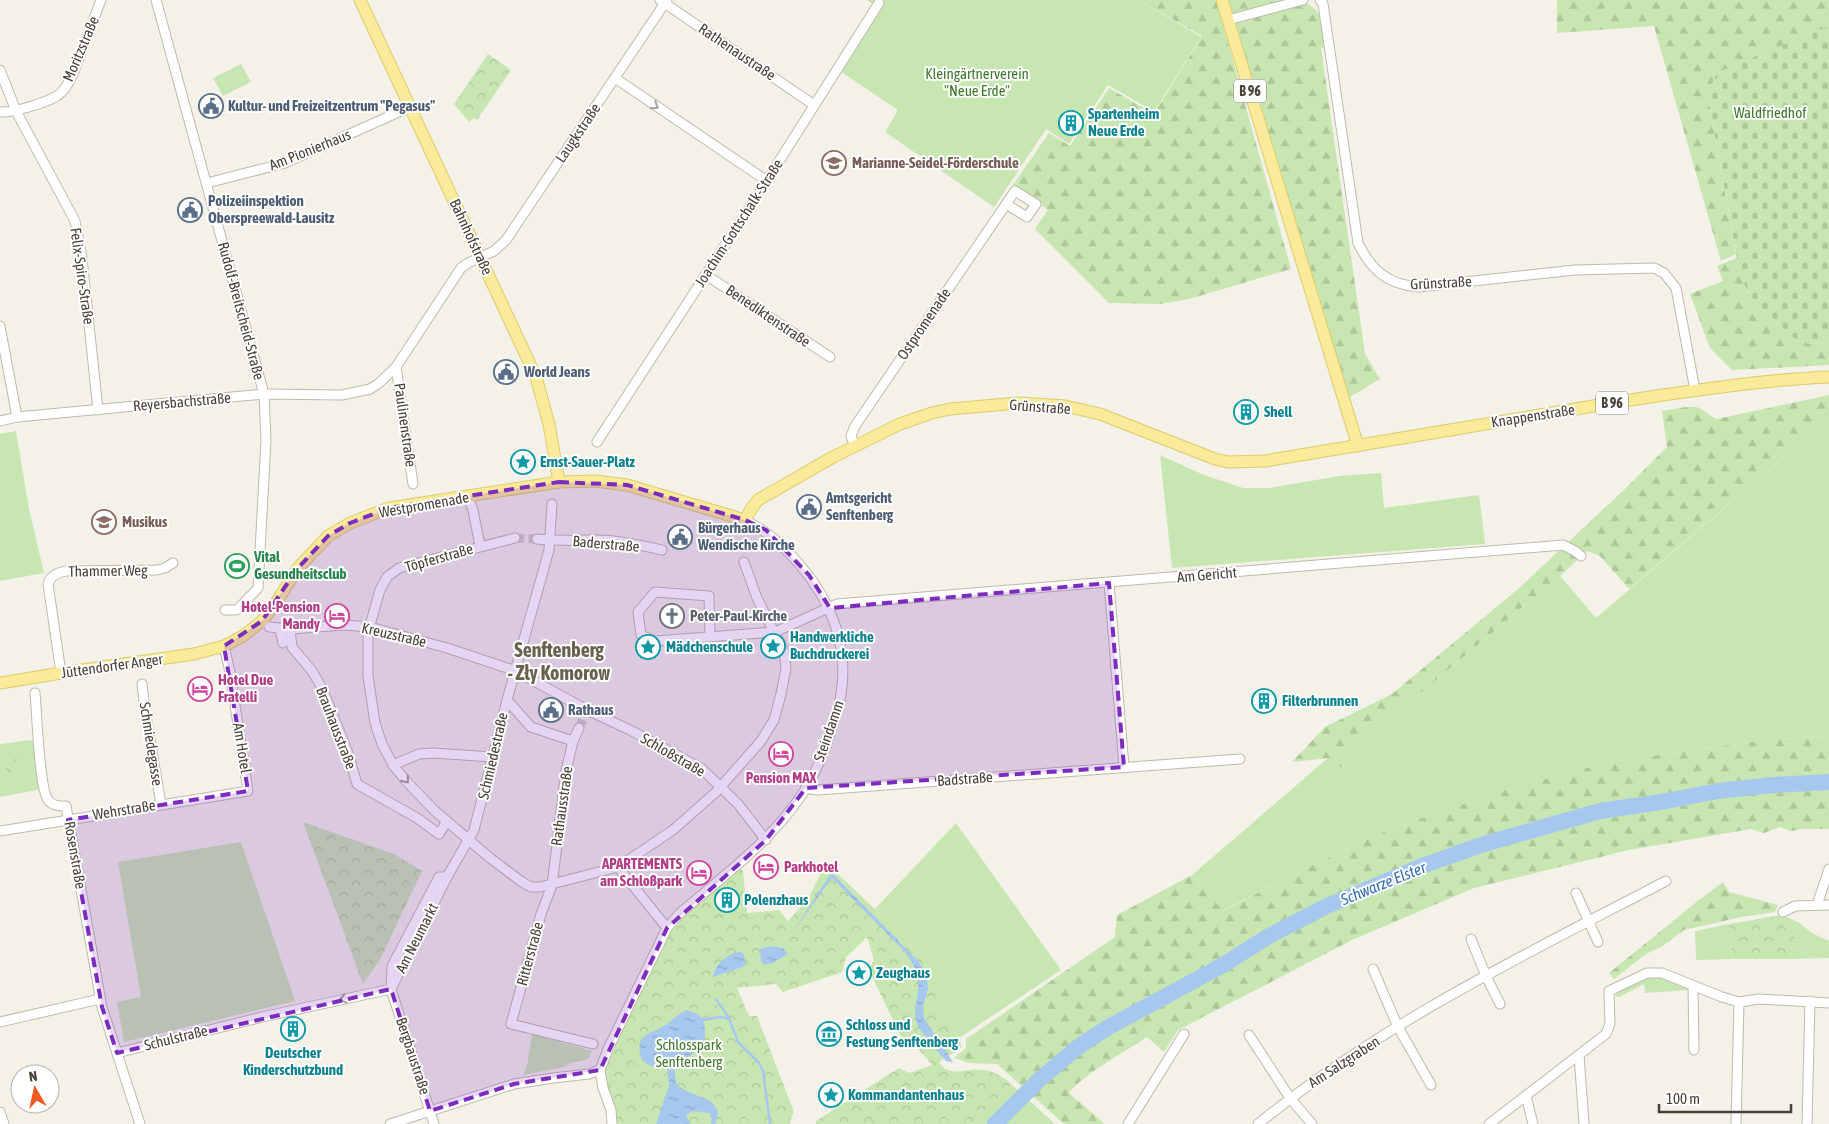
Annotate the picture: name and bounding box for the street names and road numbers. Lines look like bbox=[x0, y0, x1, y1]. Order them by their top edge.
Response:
street label: Moritzstraße bbox=[59, 13, 102, 84]
street label: Rathenaustraße bbox=[696, 20, 779, 84]
road number: B 96 bbox=[1234, 80, 1266, 102]
street label: Laugkstraße bbox=[552, 100, 604, 166]
street label: Am Pionierhaus bbox=[267, 125, 353, 174]
street label: Joachim-Gottschalk-Straße bbox=[691, 156, 786, 290]
street label: Bahnhofstraße bbox=[446, 196, 496, 278]
street label: Felix-Spiro-Straße bbox=[67, 226, 98, 326]
street label: Rudolf-Breitscheid-Straße bbox=[215, 240, 268, 382]
street label: Grünstraße bbox=[1410, 272, 1472, 293]
street label: Benediktenstraße bbox=[723, 281, 814, 350]
street label: Ostpromenade bbox=[893, 285, 954, 363]
street label: Paulinenstraße bbox=[391, 382, 420, 468]
street label: Reyersbachstraße bbox=[132, 389, 232, 414]
road number: B 96 bbox=[1596, 392, 1628, 414]
street label: Grünstraße bbox=[1009, 396, 1071, 417]
street label: Knappenstraße bbox=[1490, 400, 1576, 431]
street label: Westpromenade bbox=[378, 488, 470, 521]
street label: Baderstraße bbox=[572, 532, 640, 555]
street label: Töpferstraße bbox=[403, 540, 475, 575]
street label: Thammer Weg bbox=[68, 561, 148, 580]
street label: Am Gericht bbox=[1176, 563, 1238, 586]
street label: Kreuzstraße bbox=[360, 619, 428, 650]
street label: Jüttendorfer Anger bbox=[60, 650, 164, 681]
street label: Brauhausstraße bbox=[313, 684, 360, 772]
street label: Steindamm bbox=[810, 698, 847, 764]
street label: Schmiedegasse bbox=[136, 701, 167, 787]
street label: Schmiedestraße bbox=[474, 711, 511, 801]
street label: Am Hotel bbox=[230, 721, 255, 774]
street label: Schloßstraße bbox=[638, 729, 709, 780]
street label: Rathausstraße bbox=[548, 765, 576, 847]
street label: Badstraße bbox=[937, 768, 994, 789]
street label: Wehrstraße bbox=[91, 796, 157, 823]
street label: Rosenstraße bbox=[61, 820, 90, 890]
street label: Am Neumarkt bbox=[392, 900, 441, 976]
street label: Ritterstraße bbox=[513, 920, 546, 988]
street label: Bergbaustraße bbox=[393, 1015, 434, 1097]
street label: Schulstraße bbox=[142, 1021, 210, 1054]
street label: Am Salzgraben bbox=[1305, 1032, 1383, 1091]

